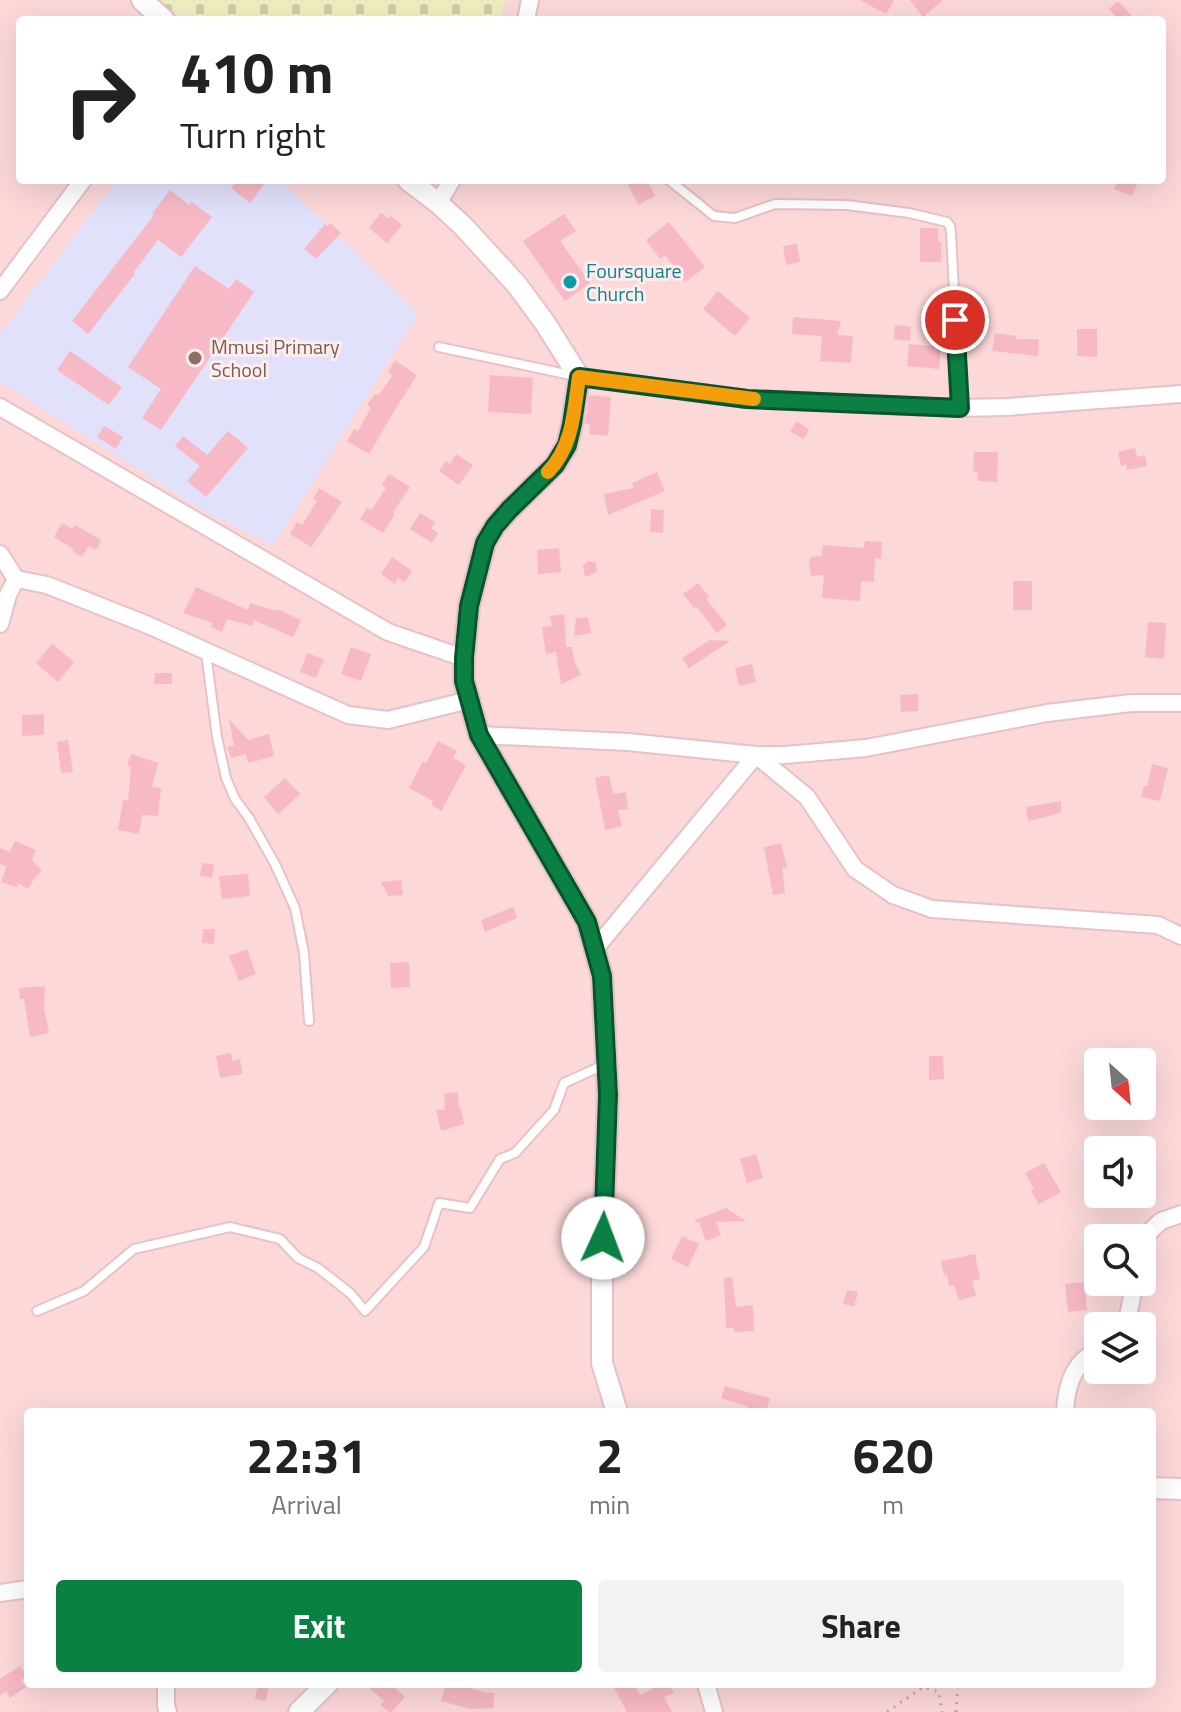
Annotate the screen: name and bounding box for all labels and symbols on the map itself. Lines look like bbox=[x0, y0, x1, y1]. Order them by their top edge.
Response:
place label: Foursquare Church bbox=[586, 255, 682, 309]
marker: Foursquare Church bbox=[561, 273, 579, 291]
pin bbox=[921, 286, 989, 354]
place label: Mmusi Primary School bbox=[211, 331, 340, 385]
marker: Mmusi Primary School bbox=[186, 349, 204, 367]
north arrow bbox=[1084, 1048, 1156, 1120]
position arrow bbox=[561, 1196, 645, 1280]

